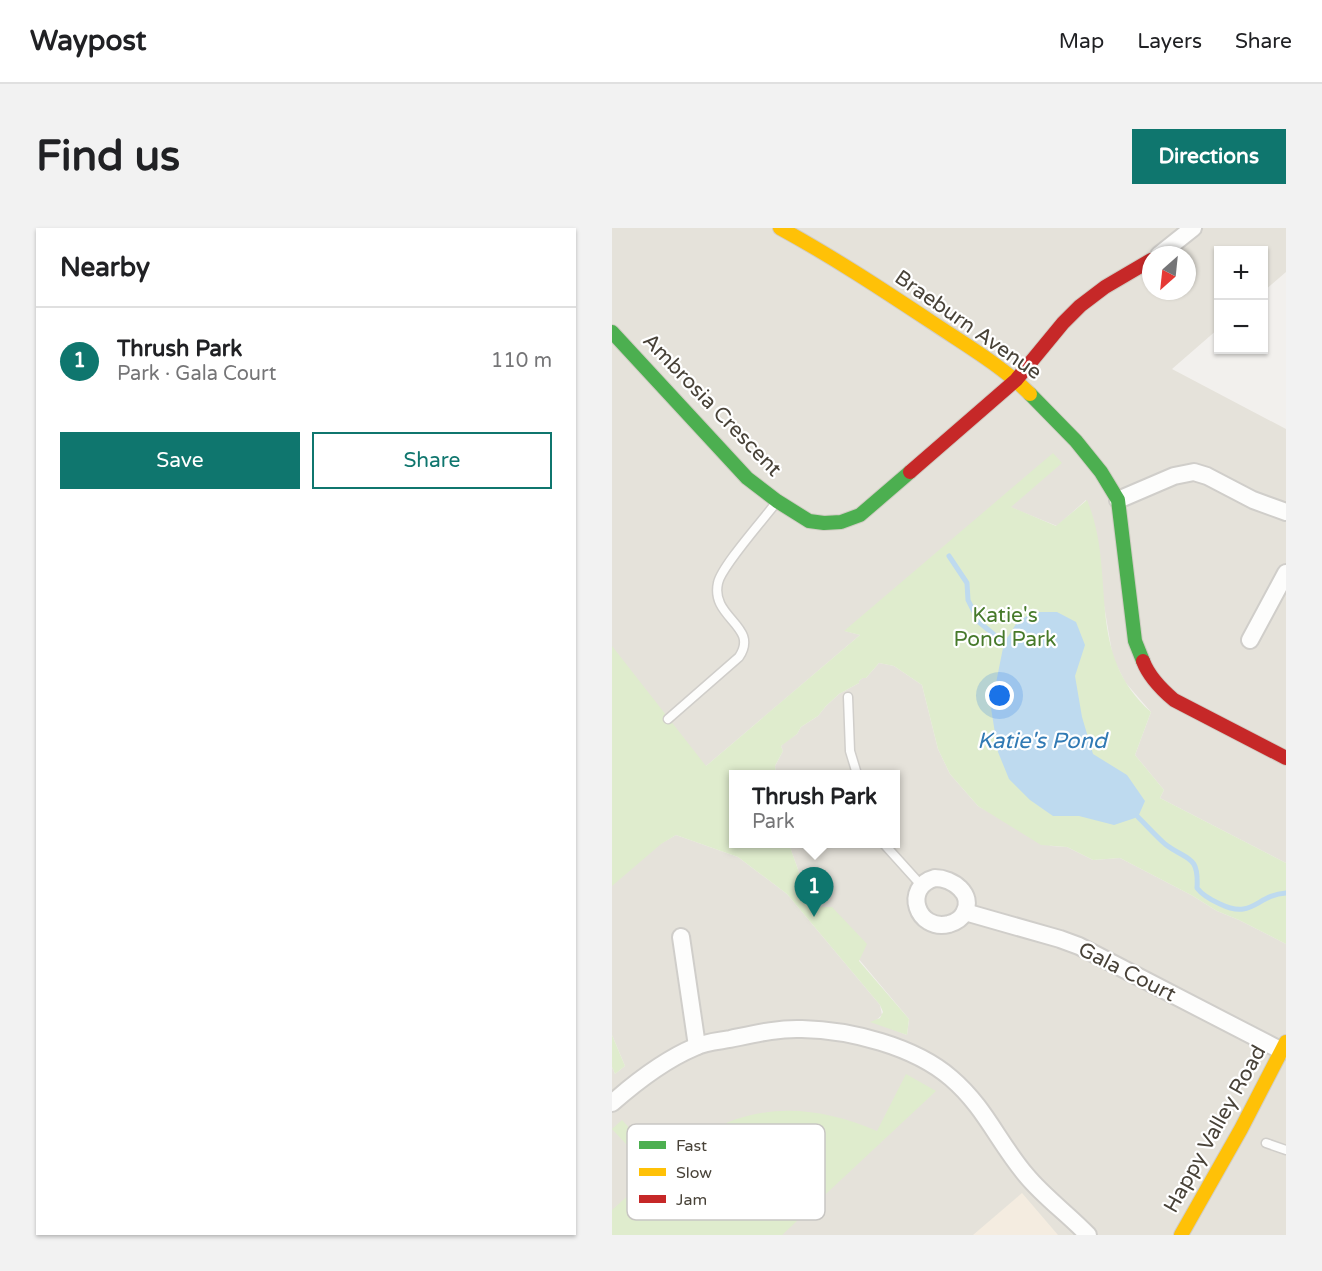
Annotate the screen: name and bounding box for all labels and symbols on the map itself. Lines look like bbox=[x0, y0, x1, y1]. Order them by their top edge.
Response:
north arrow bbox=[1142, 246, 1196, 300]
street label: Braeburn Avenue bbox=[890, 265, 1046, 385]
street label: Ambrosia Crescent bbox=[637, 328, 787, 482]
park label: Katie's Pond Park bbox=[954, 603, 1056, 652]
your location bbox=[985, 681, 1014, 710]
water label: Katie's Pond bbox=[977, 728, 1110, 754]
pin: 1 bbox=[794, 868, 834, 917]
street label: Gala Court bbox=[1074, 937, 1180, 1007]
street label: Happy Valley Road bbox=[1159, 1041, 1271, 1217]
legend bbox=[627, 1124, 825, 1220]
text: Fast bbox=[676, 1136, 707, 1156]
text: Slow bbox=[676, 1163, 712, 1183]
text: Jam bbox=[676, 1190, 707, 1210]

